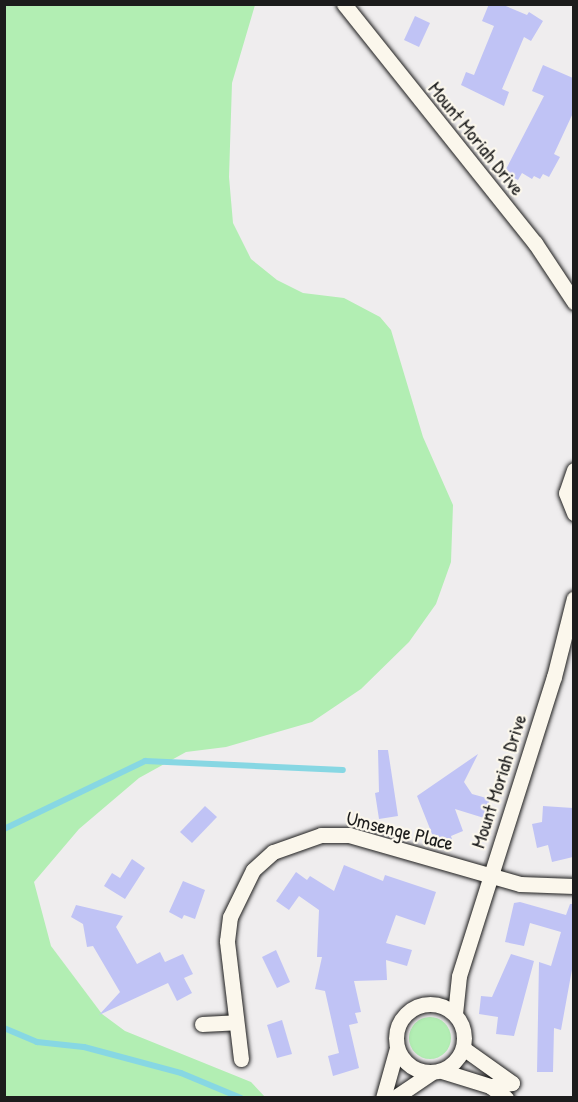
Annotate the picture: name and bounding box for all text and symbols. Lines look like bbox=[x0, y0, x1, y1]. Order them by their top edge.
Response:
street label: Mount Moriah Drive bbox=[424, 76, 530, 200]
street label: Mount Moriah Drive bbox=[465, 711, 531, 851]
street label: Umsenge Place bbox=[344, 805, 456, 855]

